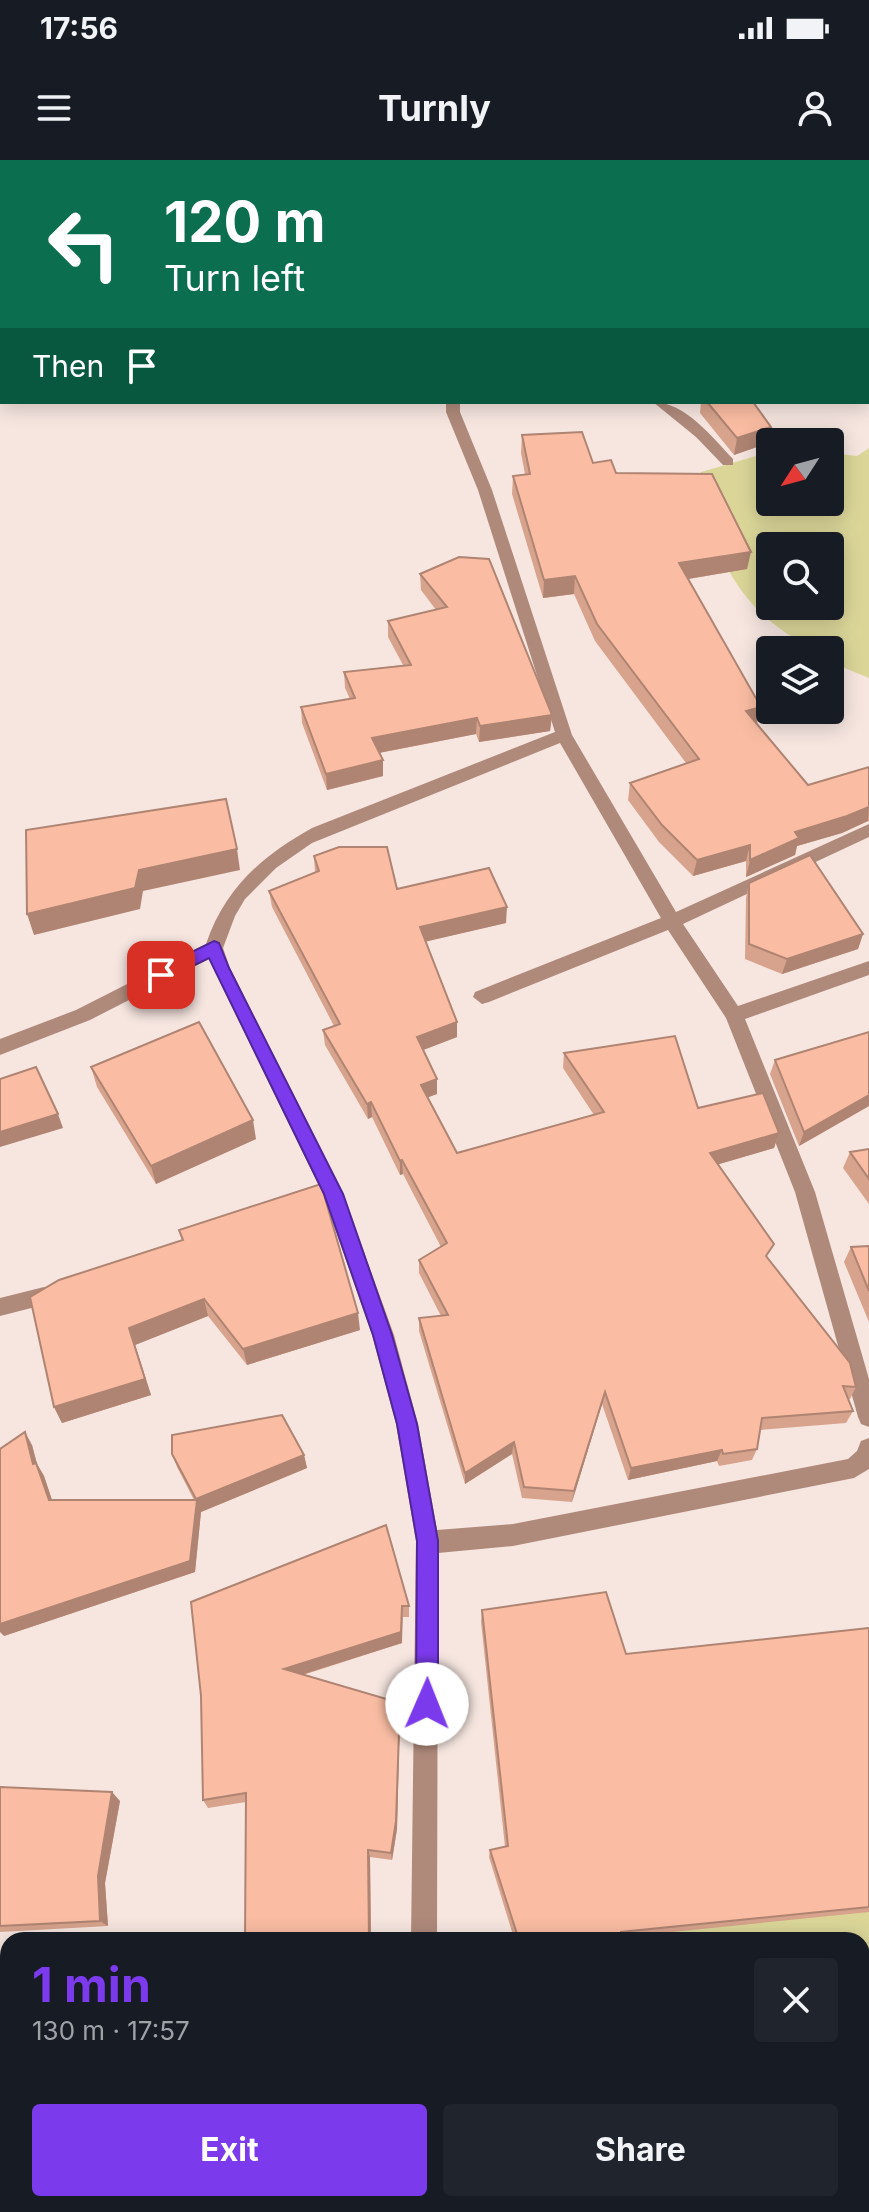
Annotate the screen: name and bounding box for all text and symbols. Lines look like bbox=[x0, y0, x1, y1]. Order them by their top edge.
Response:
text: 17:56 bbox=[40, 10, 118, 46]
icon: menu bbox=[32, 86, 76, 130]
text: Turnly bbox=[378, 86, 491, 130]
icon: person bbox=[793, 86, 837, 130]
text: 120 m bbox=[164, 188, 326, 256]
icon: left bbox=[32, 192, 136, 296]
text: Turn left bbox=[164, 256, 305, 300]
icon: arrive bbox=[120, 344, 164, 388]
text: Then bbox=[32, 348, 104, 384]
north arrow bbox=[756, 428, 844, 516]
map controls bbox=[756, 428, 844, 724]
button: search bbox=[756, 532, 844, 620]
button: layers bbox=[756, 636, 844, 724]
pin bbox=[127, 941, 195, 1009]
icon: arrive bbox=[139, 953, 183, 997]
position arrow bbox=[385, 1662, 469, 1746]
text: 1 min bbox=[32, 1955, 151, 2014]
button: close bbox=[754, 1958, 838, 2042]
text: 130 m · 17:57 bbox=[32, 2015, 190, 2046]
button: Exit bbox=[32, 2104, 427, 2196]
button: Share bbox=[443, 2104, 838, 2196]

